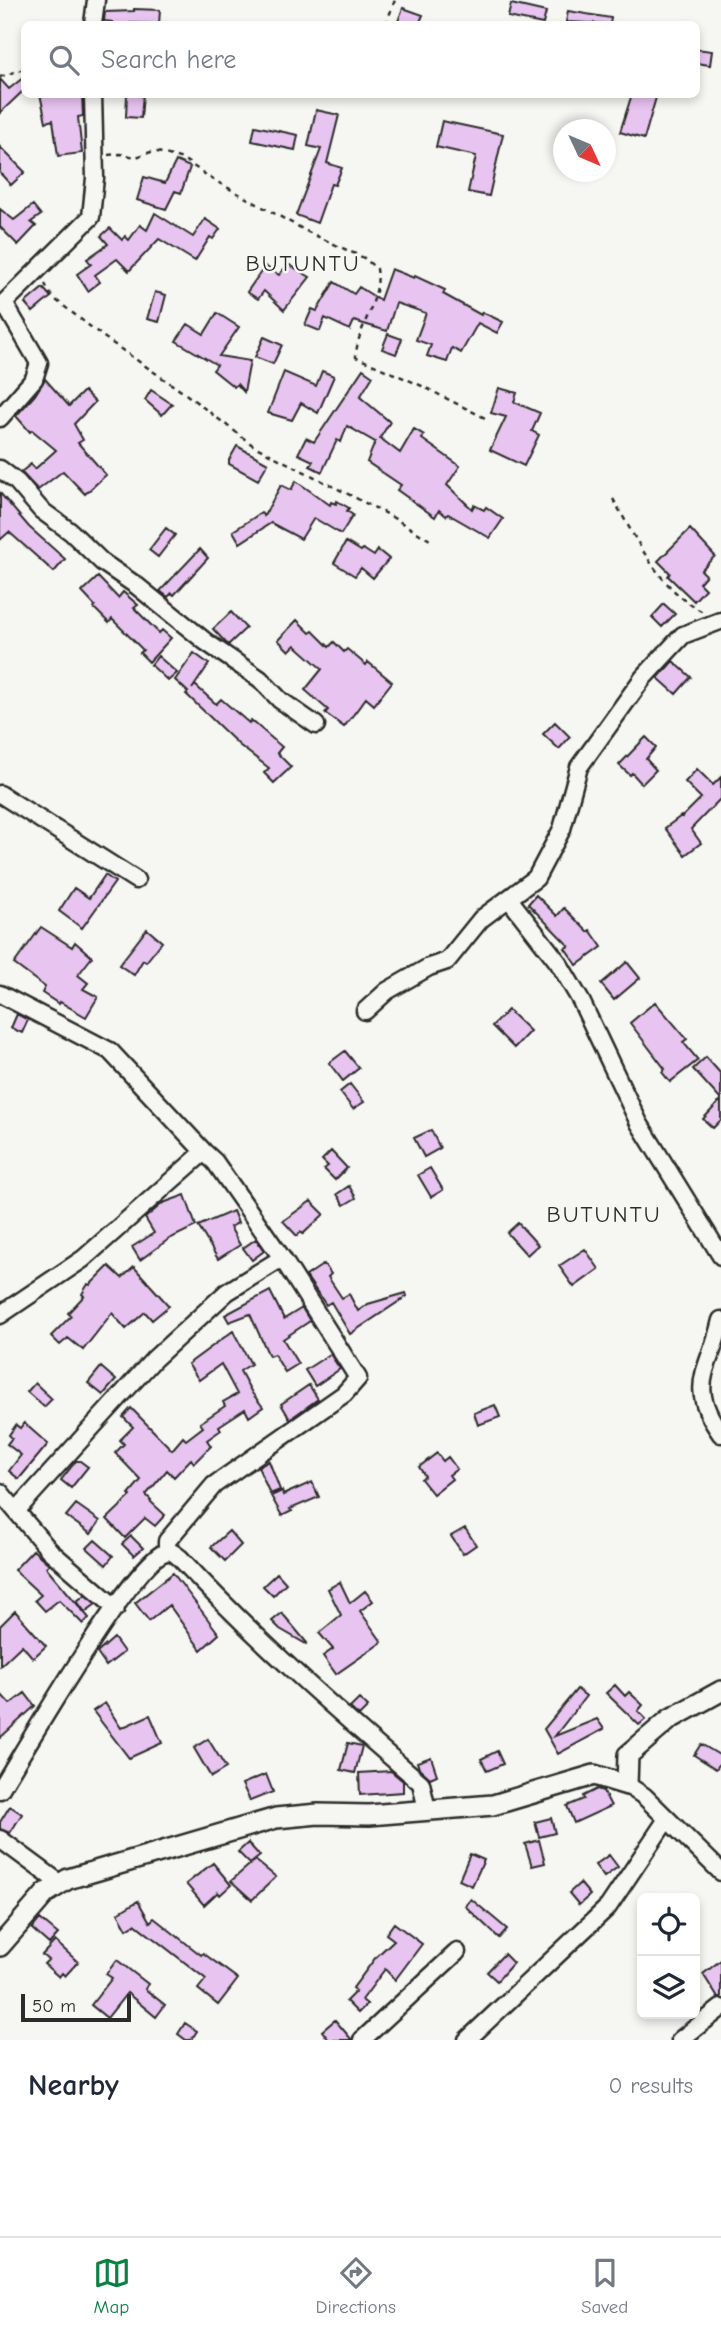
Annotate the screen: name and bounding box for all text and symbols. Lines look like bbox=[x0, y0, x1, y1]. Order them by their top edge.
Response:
search box bbox=[21, 21, 700, 98]
icon: search bbox=[45, 41, 83, 79]
text: Search here bbox=[101, 45, 236, 75]
north arrow bbox=[553, 119, 616, 182]
district label: BUTUNTU bbox=[245, 250, 361, 277]
district label: BUTUNTU bbox=[546, 1201, 662, 1228]
map controls bbox=[637, 1893, 700, 2019]
button: locate bbox=[637, 1893, 700, 1956]
button: layers bbox=[637, 1956, 700, 2019]
scale bar bbox=[21, 1991, 131, 2023]
text: 50 m bbox=[32, 1995, 76, 2017]
text: Nearby bbox=[28, 2068, 119, 2103]
text: 0 results bbox=[609, 2072, 693, 2099]
tab: Map bbox=[93, 2254, 131, 2318]
tab: Directions bbox=[316, 2254, 396, 2318]
tab: Saved bbox=[581, 2254, 628, 2318]

